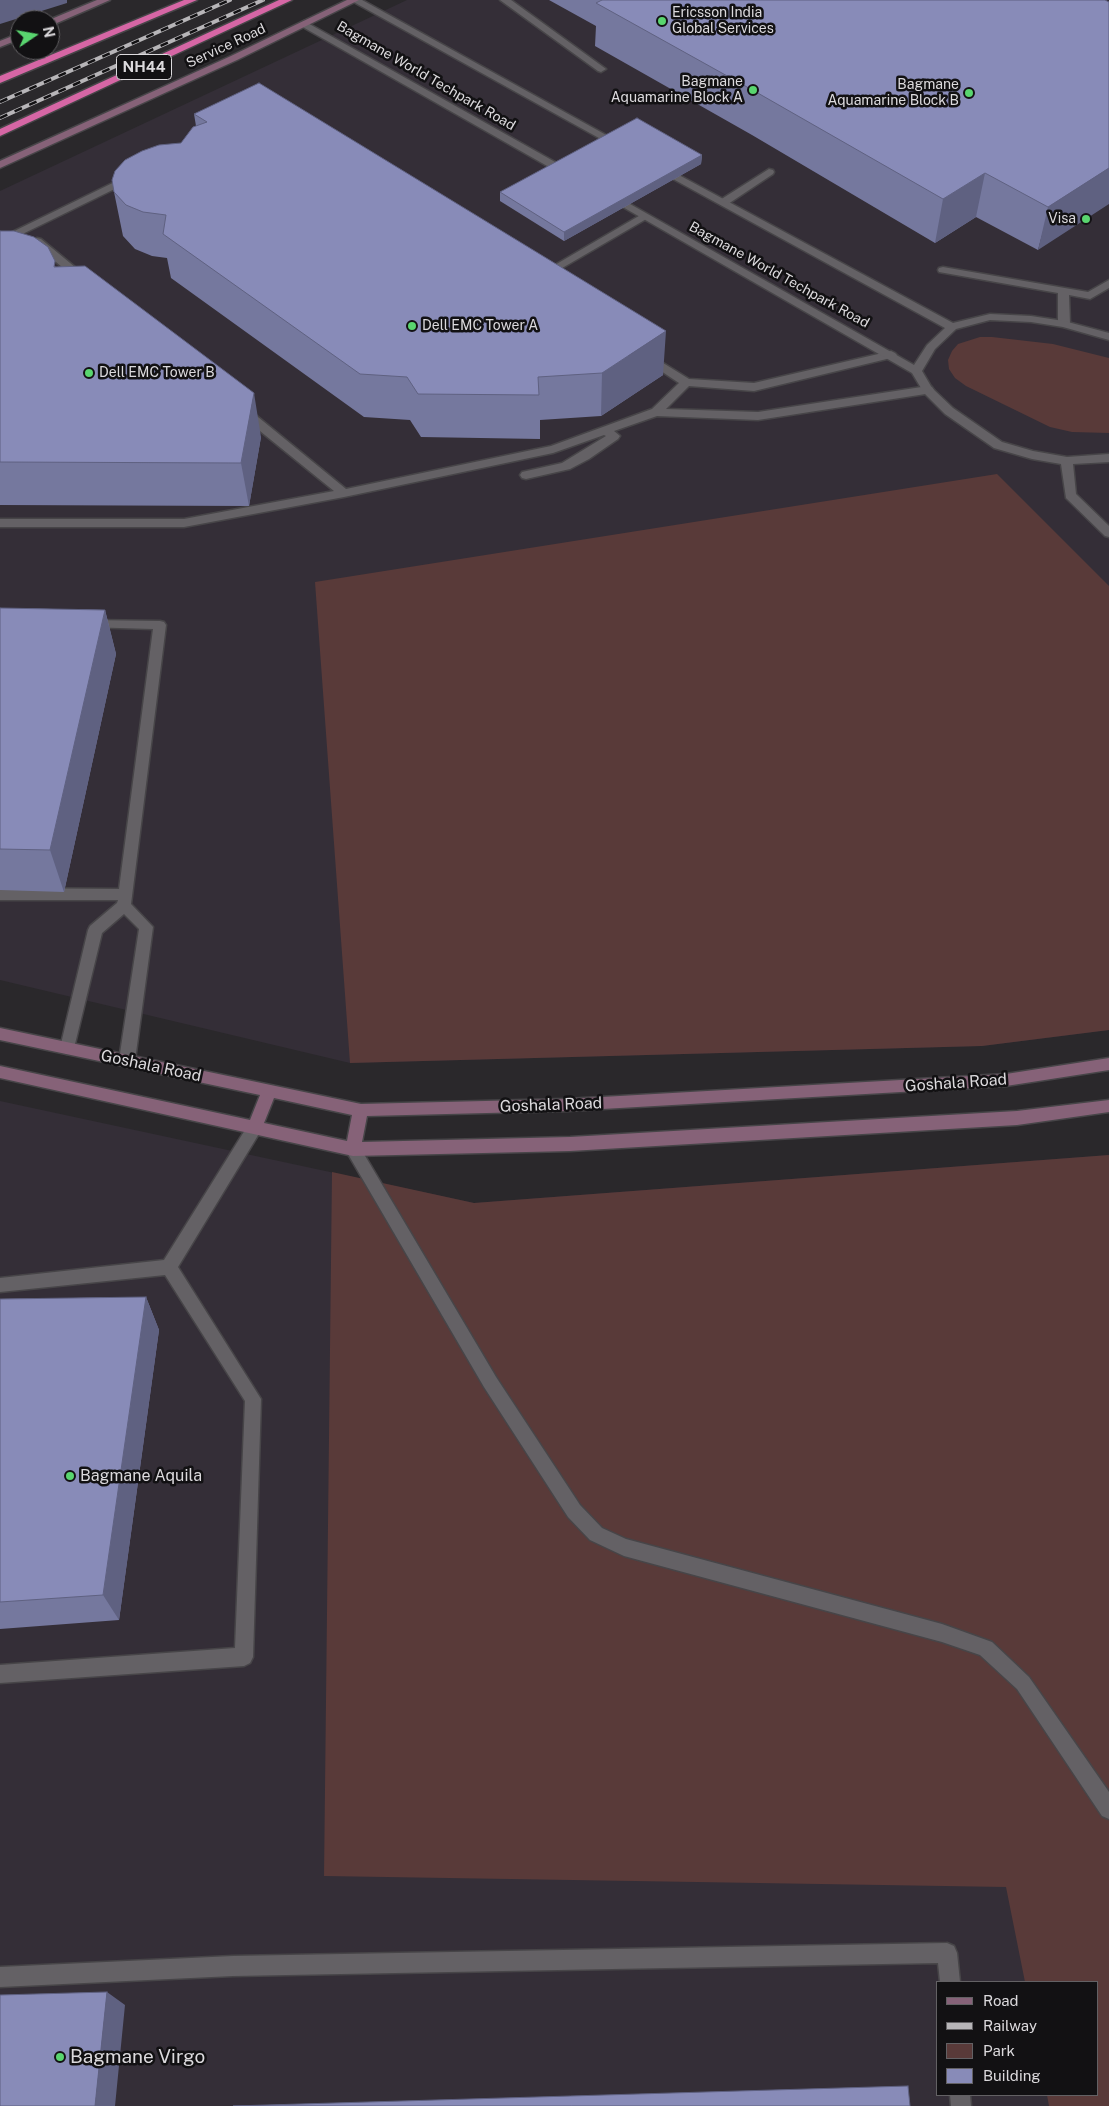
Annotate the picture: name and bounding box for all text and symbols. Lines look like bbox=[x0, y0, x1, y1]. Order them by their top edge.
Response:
place label: Ericsson India Global Services bbox=[672, 5, 774, 38]
north arrow bbox=[10, 10, 60, 60]
marker: Ericsson India Global Services bbox=[656, 15, 668, 27]
street label: Bagmane World Techpark Road bbox=[334, 18, 518, 134]
street label: Service Road bbox=[184, 20, 268, 72]
text: N bbox=[40, 25, 58, 39]
road number: NH44 bbox=[116, 54, 172, 80]
place label: Bagmane Aquamarine Block A bbox=[611, 74, 743, 106]
place label: Bagmane Aquamarine Block B bbox=[827, 77, 959, 110]
marker: Bagmane Aquamarine Block A bbox=[747, 84, 759, 96]
marker: Bagmane Aquamarine Block B bbox=[963, 87, 975, 99]
place label: Visa bbox=[1048, 211, 1076, 227]
marker: Visa bbox=[1080, 213, 1092, 225]
street label: Bagmane World Techpark Road bbox=[686, 218, 872, 332]
place label: Dell EMC Tower A bbox=[422, 318, 538, 334]
marker: Dell EMC Tower A bbox=[406, 320, 418, 332]
place label: Dell EMC Tower B bbox=[99, 365, 215, 381]
marker: Dell EMC Tower B bbox=[83, 367, 95, 379]
street label: Goshala Road bbox=[99, 1046, 203, 1086]
street label: Goshala Road bbox=[904, 1070, 1008, 1096]
street label: Goshala Road bbox=[500, 1094, 602, 1116]
place label: Bagmane Aquila bbox=[80, 1466, 202, 1486]
marker: Bagmane Aquila bbox=[64, 1470, 76, 1482]
legend bbox=[936, 1981, 1099, 2096]
text: Road bbox=[983, 1992, 1019, 2009]
text: Railway bbox=[983, 2017, 1037, 2034]
text: Park bbox=[983, 2042, 1015, 2059]
place label: Bagmane Virgo bbox=[70, 2046, 205, 2068]
marker: Bagmane Virgo bbox=[54, 2051, 66, 2063]
text: Building bbox=[983, 2067, 1041, 2084]

